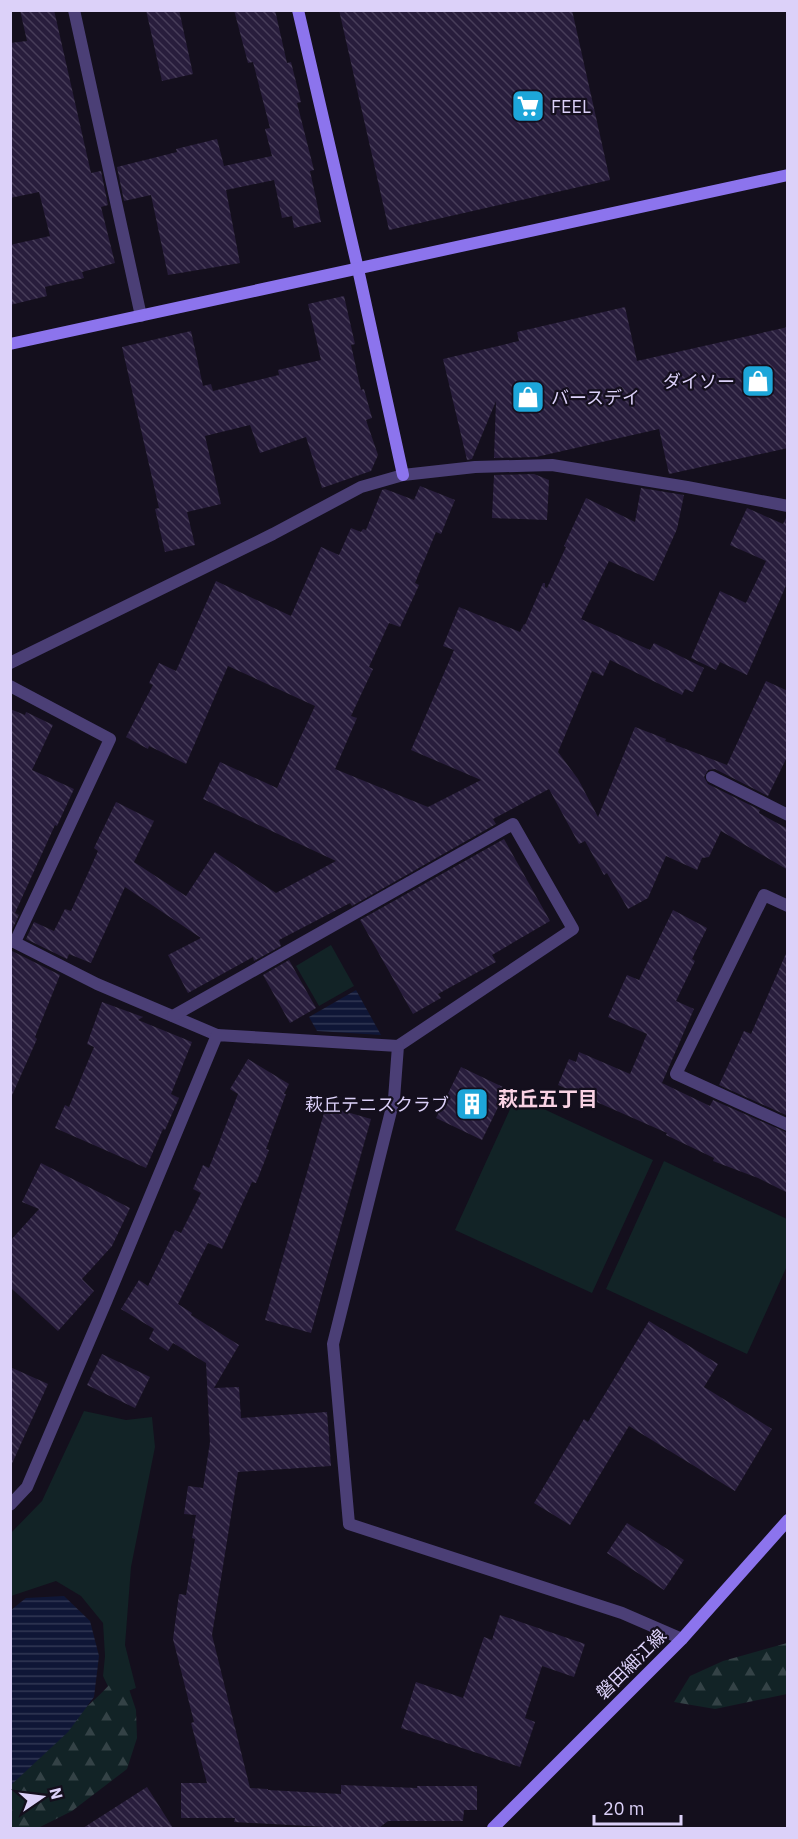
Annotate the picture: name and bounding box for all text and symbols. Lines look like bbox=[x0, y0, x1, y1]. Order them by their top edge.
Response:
supermarket icon: FEEL bbox=[510, 88, 546, 124]
place label: FEEL bbox=[551, 95, 591, 118]
shop icon: ダイソー bbox=[740, 363, 776, 399]
place label: ダイソー bbox=[663, 370, 735, 393]
shop icon: バースデイ bbox=[510, 379, 546, 415]
place label: バースデイ bbox=[551, 386, 640, 409]
district label: 萩丘五丁目 bbox=[498, 1085, 598, 1112]
building icon: 萩丘テニスクラブ bbox=[454, 1086, 490, 1122]
place label: 萩丘テニスクラブ bbox=[305, 1093, 449, 1116]
street label: 磐田細江線 bbox=[591, 1624, 671, 1704]
north arrow bbox=[12, 1767, 72, 1827]
text: N bbox=[45, 1785, 68, 1801]
scale bar bbox=[594, 1788, 681, 1826]
text: 20 m bbox=[603, 1797, 645, 1820]

